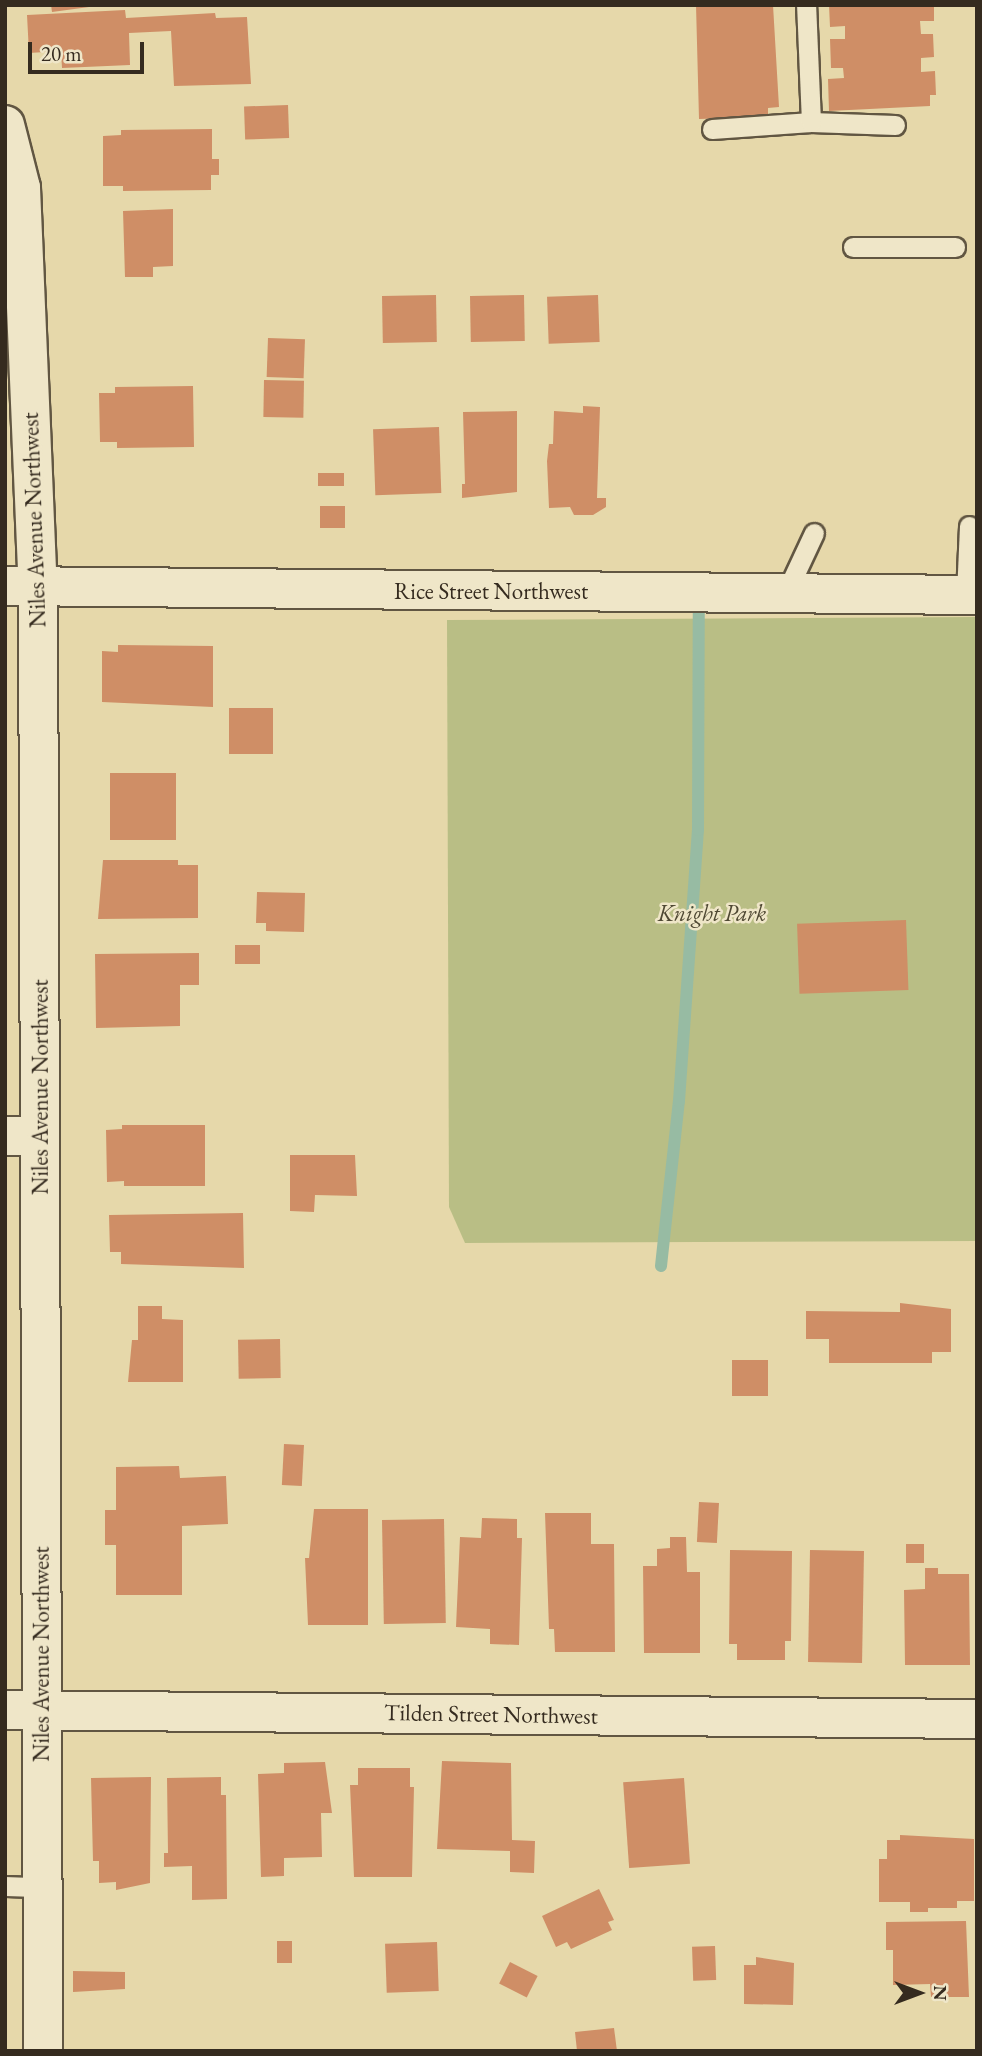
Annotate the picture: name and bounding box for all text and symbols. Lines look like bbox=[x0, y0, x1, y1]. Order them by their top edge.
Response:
scale bar bbox=[32, 28, 147, 72]
text: 20 m bbox=[41, 40, 82, 67]
street label: Niles Avenue Northwest bbox=[16, 412, 52, 628]
street label: Rice Street Northwest bbox=[394, 577, 588, 605]
park label: Knight Park bbox=[658, 899, 766, 927]
street label: Niles Avenue Northwest bbox=[26, 979, 54, 1195]
street label: Niles Avenue Northwest bbox=[27, 1546, 55, 1762]
street label: Tilden Street Northwest bbox=[384, 1698, 598, 1730]
north arrow bbox=[884, 1958, 954, 2028]
text: N bbox=[928, 1985, 953, 2001]

